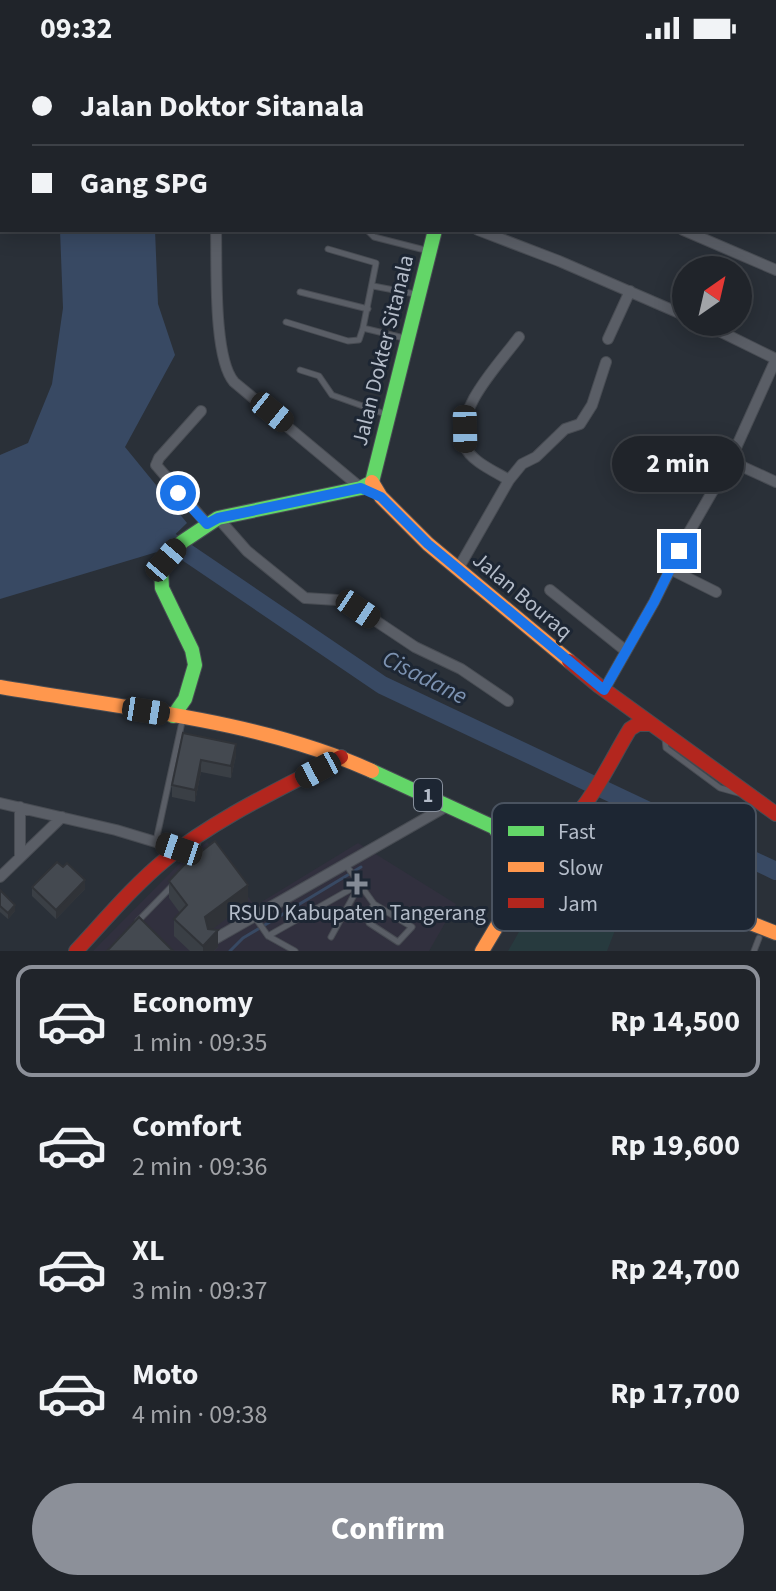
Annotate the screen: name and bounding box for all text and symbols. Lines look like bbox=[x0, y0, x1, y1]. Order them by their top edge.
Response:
text: 09:32 bbox=[40, 7, 112, 50]
text: Jalan Doktor Sitanala bbox=[80, 85, 364, 128]
text: Gang SPG bbox=[80, 162, 208, 205]
street label: Jalan Dokter Sitanala bbox=[344, 251, 422, 449]
north arrow bbox=[672, 256, 752, 336]
map controls bbox=[672, 256, 752, 336]
car bbox=[246, 388, 298, 436]
car bbox=[453, 405, 477, 453]
callout: 2 min bbox=[613, 435, 745, 491]
text: 2 min bbox=[646, 445, 710, 482]
route start bbox=[160, 475, 196, 511]
route end bbox=[661, 533, 697, 569]
car bbox=[141, 534, 191, 586]
street label: Jalan Bouraq bbox=[465, 544, 579, 647]
car bbox=[331, 586, 385, 632]
water label: Cisadane bbox=[376, 641, 473, 714]
car bbox=[120, 695, 172, 727]
car bbox=[291, 748, 345, 792]
road number: 1 bbox=[414, 779, 442, 811]
legend bbox=[492, 803, 756, 931]
text: Fast bbox=[558, 816, 596, 848]
car bbox=[152, 830, 206, 868]
text: Slow bbox=[558, 852, 603, 884]
marker: RSUD Kabupaten Tangerang bbox=[346, 873, 368, 895]
text: Jam bbox=[558, 888, 598, 920]
place label: RSUD Kabupaten Tangerang bbox=[228, 897, 486, 929]
text: Economy bbox=[132, 981, 253, 1024]
icon: car bbox=[36, 985, 108, 1057]
text: Rp 14,500 bbox=[610, 1000, 740, 1043]
text: 1 min · 09:35 bbox=[132, 1024, 267, 1061]
text: Comfort bbox=[132, 1105, 242, 1148]
icon: car bbox=[36, 1109, 108, 1181]
text: Rp 19,600 bbox=[610, 1124, 740, 1167]
text: 2 min · 09:36 bbox=[132, 1148, 267, 1185]
text: XL bbox=[132, 1229, 165, 1272]
icon: car bbox=[36, 1233, 108, 1305]
text: Rp 24,700 bbox=[610, 1248, 740, 1291]
text: 3 min · 09:37 bbox=[132, 1272, 267, 1309]
text: Moto bbox=[132, 1353, 198, 1396]
icon: car bbox=[36, 1357, 108, 1429]
text: Rp 17,700 bbox=[610, 1372, 740, 1415]
text: 4 min · 09:38 bbox=[132, 1396, 267, 1433]
button: Confirm bbox=[32, 1483, 744, 1575]

